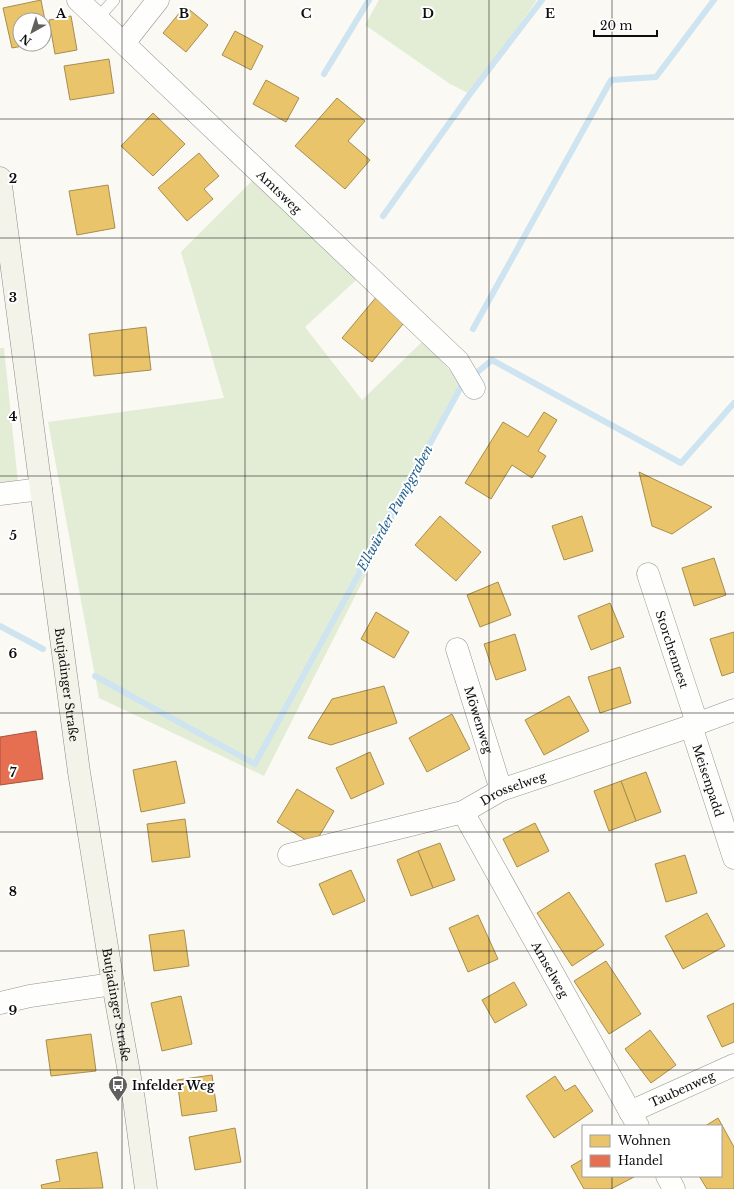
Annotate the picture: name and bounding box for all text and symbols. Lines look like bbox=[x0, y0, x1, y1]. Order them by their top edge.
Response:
text: A bbox=[55, 5, 67, 22]
text: B bbox=[179, 5, 189, 22]
text: C bbox=[301, 5, 312, 22]
text: D bbox=[422, 5, 434, 22]
text: E bbox=[545, 5, 555, 22]
north arrow bbox=[12, 12, 52, 52]
scale bar bbox=[594, 12, 657, 38]
text: 20 m bbox=[600, 18, 632, 33]
text: N bbox=[17, 31, 34, 48]
street label: Amtsweg bbox=[253, 166, 306, 217]
text: 2 bbox=[9, 170, 17, 187]
text: 3 bbox=[9, 289, 17, 306]
text: 4 bbox=[9, 408, 18, 425]
water label: Ellwürder Pumpgraben bbox=[353, 442, 437, 575]
text: 5 bbox=[9, 527, 17, 544]
street label: Storchennest bbox=[653, 608, 693, 690]
street label: Butjadinger Straße bbox=[52, 626, 82, 743]
text: 6 bbox=[9, 645, 18, 662]
street label: Möwenweg bbox=[462, 684, 497, 756]
street label: Meisenpadd bbox=[690, 742, 727, 818]
text: 7 bbox=[10, 764, 17, 781]
street label: Drosselweg bbox=[477, 768, 548, 808]
text: 8 bbox=[9, 883, 17, 900]
street label: Amselweg bbox=[528, 937, 573, 1001]
street label: Butjadinger Straße bbox=[100, 947, 134, 1063]
text: 9 bbox=[9, 1002, 18, 1019]
street label: Taubenweg bbox=[647, 1067, 718, 1110]
bus stop icon: Infelder Weg bbox=[107, 1074, 129, 1102]
place label: Infelder Weg bbox=[132, 1078, 215, 1093]
legend bbox=[582, 1125, 722, 1177]
text: Wohnen bbox=[617, 1133, 671, 1148]
text: Handel bbox=[618, 1153, 663, 1168]

